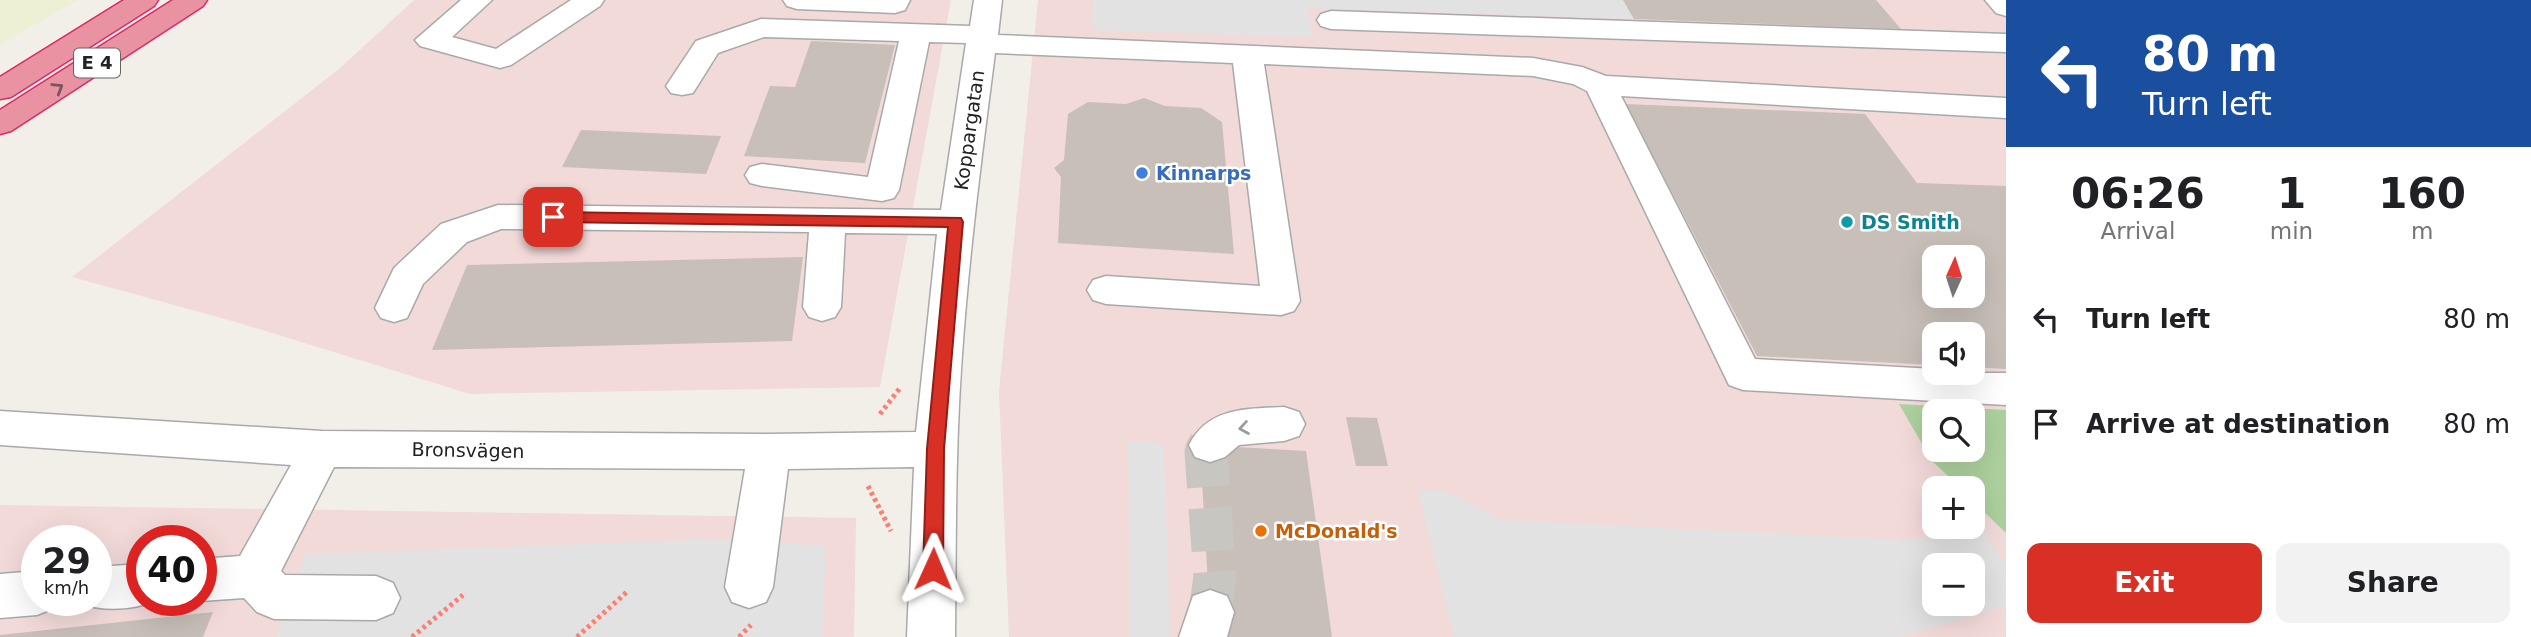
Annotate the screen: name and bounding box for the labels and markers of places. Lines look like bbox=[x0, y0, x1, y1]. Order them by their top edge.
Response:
place label: Kinnarps bbox=[1156, 162, 1251, 184]
marker: Kinnarps bbox=[1134, 165, 1150, 181]
pin bbox=[523, 187, 583, 247]
place label: DS Smith bbox=[1861, 211, 1960, 233]
marker: DS Smith bbox=[1839, 214, 1855, 230]
place label: McDonald's bbox=[1275, 520, 1398, 542]
marker: McDonald's bbox=[1253, 523, 1269, 539]

